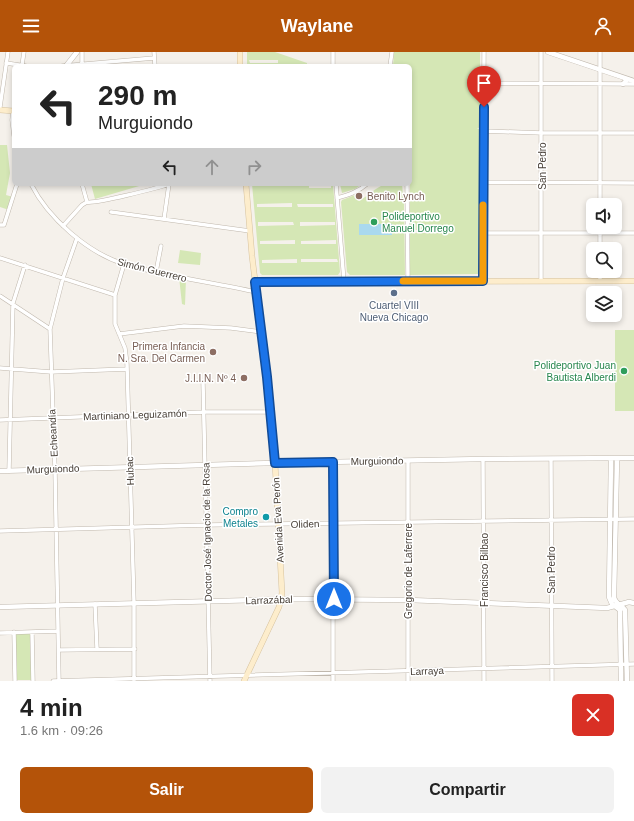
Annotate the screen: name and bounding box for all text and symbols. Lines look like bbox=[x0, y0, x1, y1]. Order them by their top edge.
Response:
icon: menu bbox=[20, 15, 42, 37]
icon: person bbox=[592, 15, 614, 37]
text: Waylane bbox=[281, 16, 353, 36]
pin bbox=[467, 66, 501, 107]
icon: arrive bbox=[473, 72, 495, 94]
icon: left bbox=[32, 80, 84, 132]
text: 290 m bbox=[98, 80, 177, 111]
text: Murguiondo bbox=[98, 113, 193, 133]
street label: San Pedro bbox=[537, 142, 548, 190]
icon: left bbox=[159, 156, 181, 178]
icon: ahead bbox=[201, 156, 223, 178]
icon: right bbox=[243, 156, 265, 178]
marker: Benito Lynch bbox=[354, 191, 364, 201]
place label: Benito Lynch bbox=[367, 191, 424, 202]
map controls bbox=[586, 198, 622, 322]
button: sound bbox=[586, 198, 622, 234]
place label: Polideportivo Manuel Dorrego bbox=[382, 211, 454, 234]
marker: Polideportivo Manuel Dorrego bbox=[369, 217, 379, 227]
button: search bbox=[586, 242, 622, 278]
street label: Simón Guerrero bbox=[116, 256, 188, 284]
button: layers bbox=[586, 286, 622, 322]
marker: Cuartel VIII Nueva Chicago bbox=[389, 288, 399, 298]
place label: Cuartel VIII Nueva Chicago bbox=[360, 300, 429, 323]
place label: Primera Infancia N. Sra. Del Carmen bbox=[118, 341, 205, 364]
marker: Primera Infancia N. Sra. Del Carmen bbox=[208, 347, 218, 357]
place label: Polideportivo Juan Bautista Alberdi bbox=[534, 360, 616, 383]
marker: Polideportivo Juan Bautista Alberdi bbox=[619, 366, 629, 376]
place label: J.I.I.N. Nº 4 bbox=[185, 373, 236, 384]
marker: J.I.I.N. Nº 4 bbox=[239, 373, 249, 383]
street label: Echeandía bbox=[46, 408, 60, 457]
street label: Martiniano Leguizamón bbox=[83, 408, 187, 422]
street label: Murguiondo bbox=[351, 455, 404, 467]
street label: Hubac bbox=[124, 456, 136, 486]
street label: Doctor José Ignacio de la Rosa bbox=[200, 462, 214, 602]
street label: Murguiondo bbox=[26, 463, 80, 475]
street label: Avenida Eva Perón bbox=[270, 477, 286, 563]
place label: Compro Metales bbox=[222, 506, 258, 529]
marker: Compro Metales bbox=[261, 512, 271, 522]
street label: Oliden bbox=[290, 518, 320, 530]
street label: Gregorio de Laferrere bbox=[403, 522, 414, 619]
street label: Francisco Bilbao bbox=[479, 533, 490, 607]
street label: San Pedro bbox=[546, 546, 557, 594]
position arrow bbox=[313, 578, 355, 620]
street label: Larrazábal bbox=[245, 594, 293, 606]
street label: Larraya bbox=[410, 665, 445, 677]
text: 4 min bbox=[20, 694, 83, 721]
button: close bbox=[572, 694, 614, 736]
text: 1.6 km · 09:26 bbox=[20, 723, 103, 738]
button: Salir bbox=[20, 767, 313, 813]
button: Compartir bbox=[321, 767, 614, 813]

